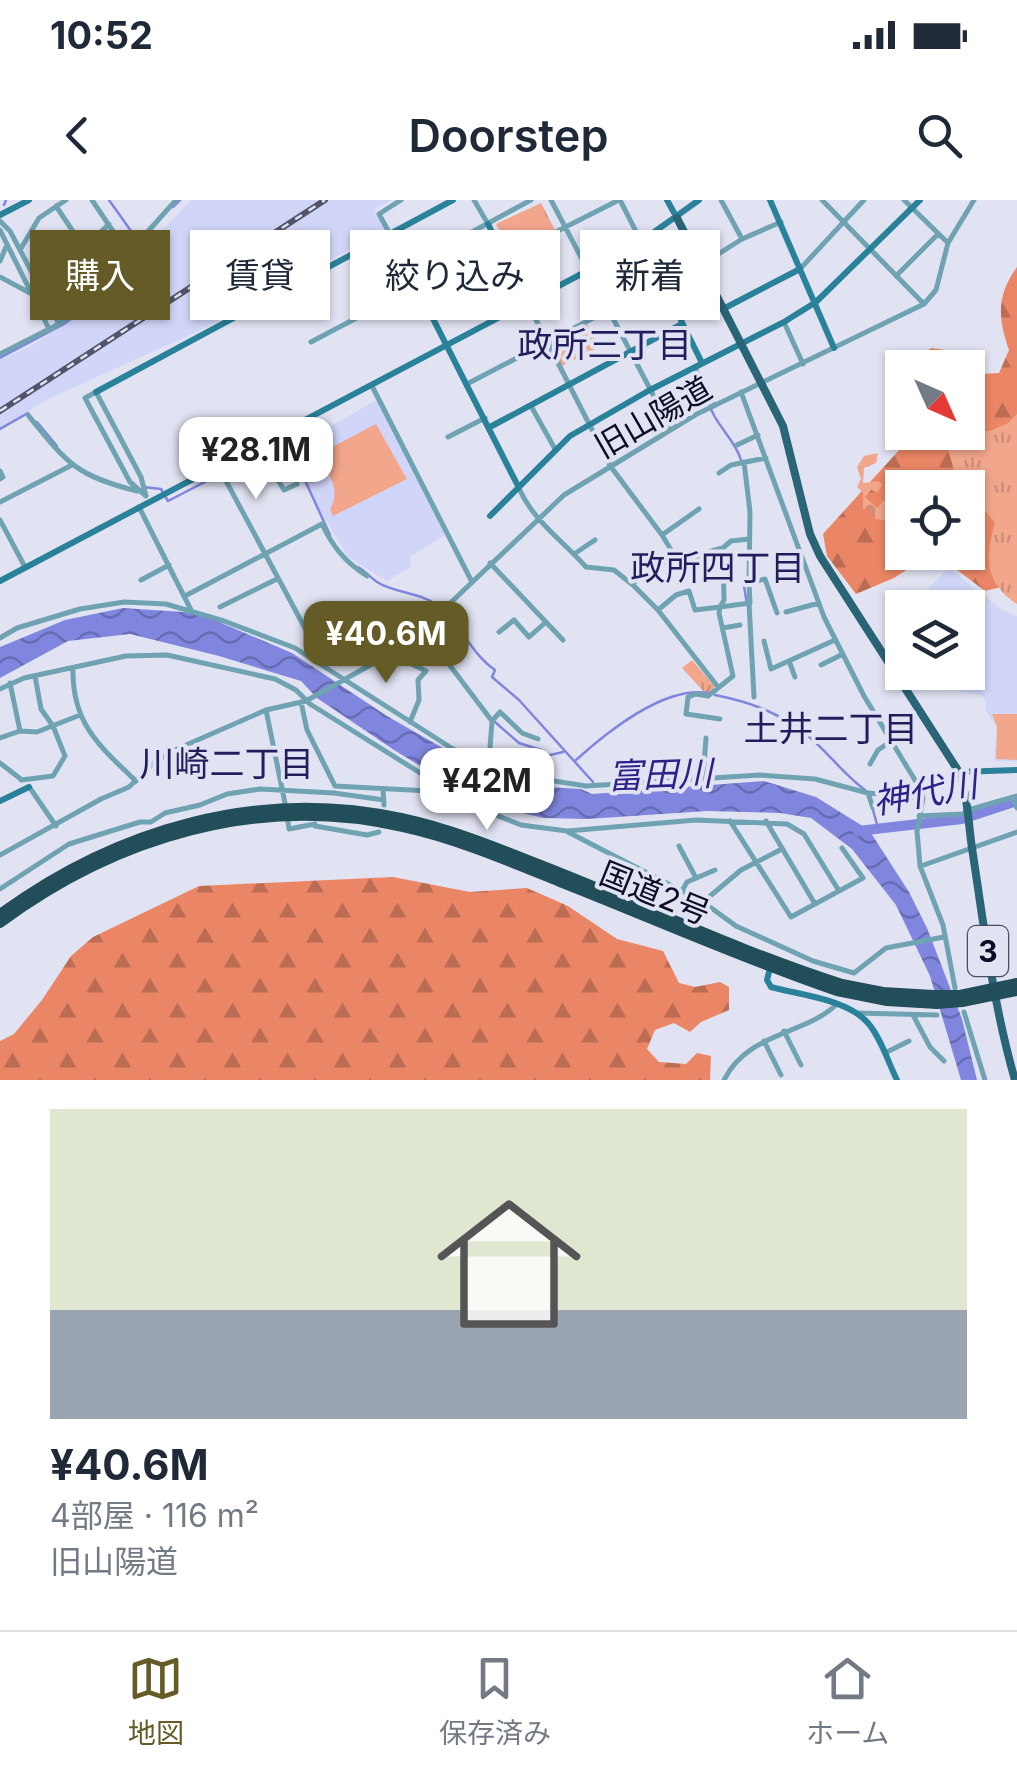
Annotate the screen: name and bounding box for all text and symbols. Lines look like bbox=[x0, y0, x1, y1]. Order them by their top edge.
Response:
text: 10:52 bbox=[50, 12, 153, 58]
icon: back bbox=[50, 108, 105, 163]
text: Doorstep bbox=[408, 108, 609, 163]
icon: search bbox=[912, 108, 967, 163]
chip: 購入 bbox=[30, 230, 170, 320]
chip: 賃貸 bbox=[190, 230, 330, 320]
chip: 絞り込み bbox=[350, 230, 560, 320]
chip: 新着 bbox=[580, 230, 720, 320]
district label: 政所三丁目 bbox=[517, 323, 693, 365]
north arrow bbox=[885, 350, 985, 450]
map controls bbox=[885, 350, 985, 690]
street label: 旧山陽道 bbox=[588, 368, 718, 466]
pin: ¥28.1M bbox=[175, 417, 337, 502]
text: ¥28.1M bbox=[201, 430, 311, 469]
button: locate bbox=[885, 470, 985, 570]
district label: 政所四丁目 bbox=[630, 546, 806, 588]
button: layers bbox=[885, 590, 985, 690]
pin: ¥40.6M bbox=[305, 601, 467, 686]
text: ¥40.6M bbox=[326, 614, 446, 653]
district label: 土井二丁目 bbox=[743, 707, 919, 749]
district label: 川崎二丁目 bbox=[139, 742, 315, 784]
pin: ¥42M bbox=[428, 748, 546, 833]
water label: 富田川 bbox=[607, 751, 717, 797]
text: ¥42M bbox=[442, 761, 532, 800]
water label: 神代川 bbox=[870, 762, 984, 822]
street label: 国道2号 bbox=[594, 853, 716, 933]
road number: 3 bbox=[968, 926, 1008, 976]
icon: home bbox=[419, 1174, 599, 1354]
text: ¥40.6M bbox=[50, 1439, 209, 1490]
text: 4部屋 · 116 m² bbox=[50, 1496, 259, 1535]
text: 旧山陽道 bbox=[50, 1542, 178, 1581]
tab: 地図 bbox=[128, 1651, 184, 1751]
tab: 保存済み bbox=[439, 1651, 551, 1751]
tab: ホーム bbox=[806, 1651, 889, 1751]

